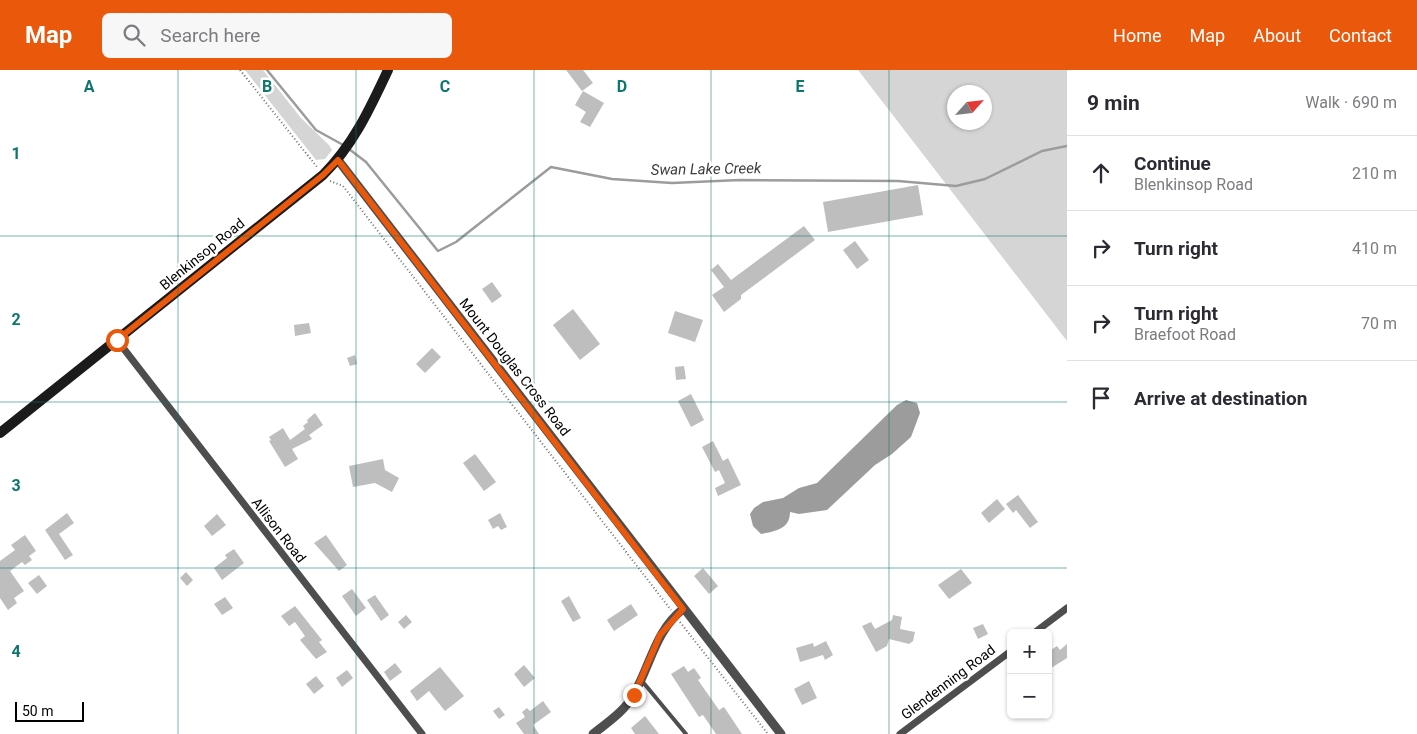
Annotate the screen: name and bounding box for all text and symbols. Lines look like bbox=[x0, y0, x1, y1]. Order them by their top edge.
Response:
search box bbox=[102, 13, 452, 58]
text: Map bbox=[25, 21, 72, 49]
icon: search bbox=[120, 21, 148, 49]
text: Search here bbox=[160, 24, 260, 47]
text: Home bbox=[1113, 25, 1162, 46]
text: Map bbox=[1190, 25, 1225, 46]
text: About bbox=[1253, 25, 1301, 46]
text: Contact bbox=[1329, 25, 1392, 46]
text: A bbox=[84, 77, 95, 96]
text: B bbox=[262, 77, 272, 96]
text: C bbox=[440, 77, 450, 96]
text: D bbox=[617, 77, 627, 96]
text: E bbox=[796, 77, 805, 96]
north arrow bbox=[947, 85, 992, 130]
text: 9 min bbox=[1087, 91, 1140, 115]
text: Walk · 690 m bbox=[1305, 93, 1397, 112]
text: 1 bbox=[11, 144, 21, 163]
text: Continue bbox=[1134, 152, 1211, 175]
water label: Swan Lake Creek bbox=[651, 159, 762, 179]
icon: ahead bbox=[1087, 159, 1115, 187]
text: 210 m bbox=[1352, 164, 1397, 183]
text: Blenkinsop Road bbox=[1134, 175, 1253, 194]
street label: Blenkinsop Road bbox=[156, 215, 248, 293]
icon: right bbox=[1087, 234, 1115, 262]
text: Turn right bbox=[1134, 237, 1218, 260]
text: 410 m bbox=[1352, 239, 1397, 258]
street label: Mount Douglas Cross Road bbox=[456, 295, 574, 439]
text: Turn right bbox=[1134, 302, 1218, 325]
icon: right bbox=[1087, 309, 1115, 337]
text: 2 bbox=[11, 310, 21, 329]
text: 70 m bbox=[1361, 314, 1397, 333]
text: Braefoot Road bbox=[1134, 325, 1236, 344]
route start bbox=[106, 329, 129, 352]
icon: arrive bbox=[1087, 384, 1115, 412]
text: Arrive at destination bbox=[1134, 387, 1307, 410]
text: 3 bbox=[11, 476, 21, 495]
street label: Allison Road bbox=[249, 494, 309, 566]
map controls bbox=[1007, 629, 1052, 719]
button: + bbox=[1007, 629, 1052, 674]
street label: Glendenning Road bbox=[898, 641, 998, 723]
text: 4 bbox=[11, 642, 21, 661]
button: − bbox=[1007, 674, 1052, 719]
route end bbox=[623, 684, 646, 707]
scale bar bbox=[15, 699, 84, 722]
text: 50 m bbox=[22, 703, 54, 719]

